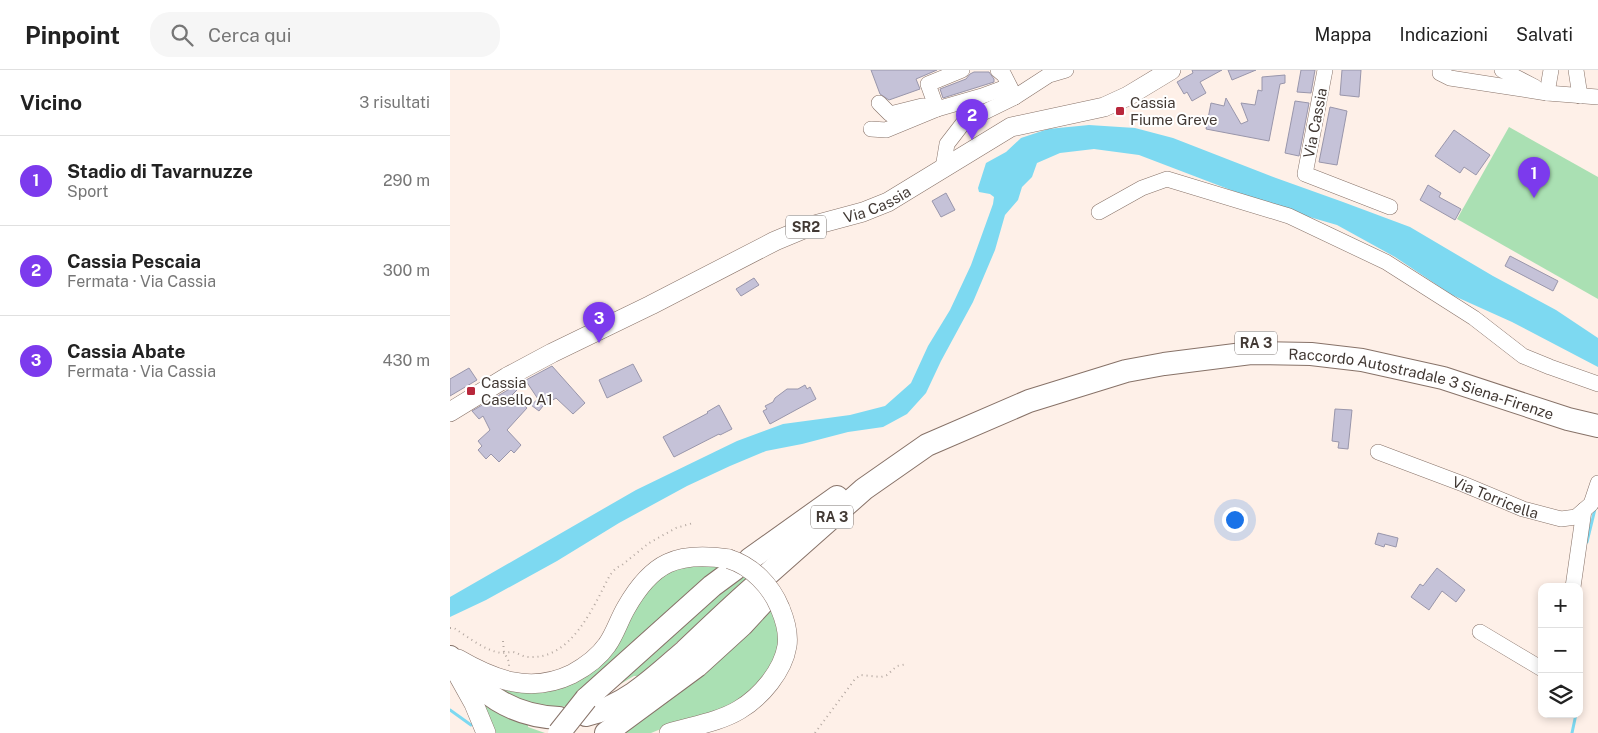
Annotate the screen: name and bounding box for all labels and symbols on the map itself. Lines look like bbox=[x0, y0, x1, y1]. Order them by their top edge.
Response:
street label: Via Cassia bbox=[1300, 86, 1330, 160]
place label: Cassia Fiume Greve bbox=[1130, 94, 1217, 128]
pin: 2 bbox=[956, 99, 988, 140]
marker: Cassia Fiume Greve bbox=[1114, 105, 1126, 117]
pin: 1 bbox=[1518, 157, 1550, 198]
street label: Via Cassia bbox=[841, 182, 913, 225]
road number: SR2 bbox=[786, 216, 826, 238]
pin: 3 bbox=[583, 302, 615, 343]
road number: RA 3 bbox=[1235, 332, 1277, 354]
street label: Raccordo Autostradale 3 Siena-Firenze bbox=[1288, 345, 1556, 422]
place label: Cassia Casello A1 bbox=[481, 374, 553, 408]
marker: Cassia Casello A1 bbox=[465, 385, 477, 397]
street label: Via Torricella bbox=[1450, 472, 1540, 521]
road number: RA 3 bbox=[811, 506, 853, 528]
your location bbox=[1222, 507, 1248, 533]

